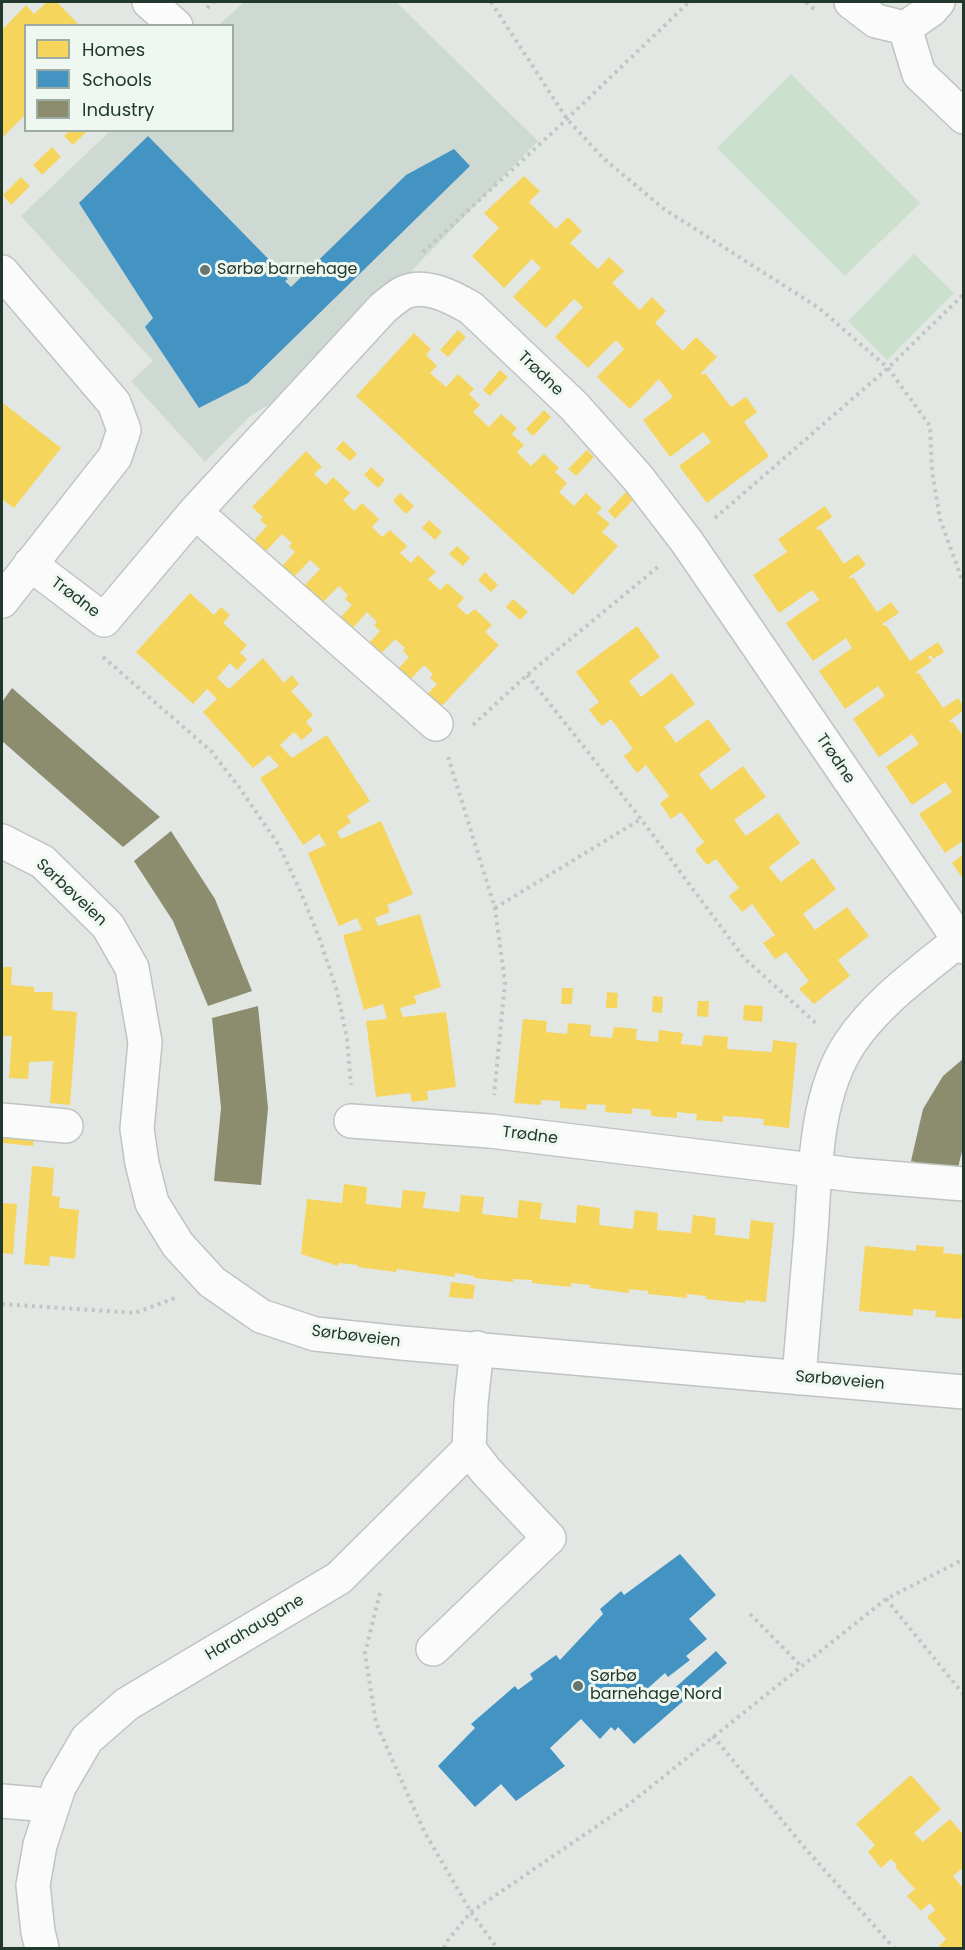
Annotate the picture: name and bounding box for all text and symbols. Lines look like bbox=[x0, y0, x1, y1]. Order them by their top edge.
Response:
legend bbox=[24, 24, 234, 132]
text: Homes bbox=[82, 37, 145, 62]
text: Schools bbox=[82, 67, 152, 92]
text: Industry bbox=[82, 97, 154, 122]
place label: Sørbø barnehage bbox=[217, 260, 357, 280]
marker: Sørbø barnehage bbox=[198, 263, 212, 277]
street label: Trødne bbox=[513, 348, 567, 400]
street label: Trødne bbox=[47, 574, 103, 622]
street label: Trødne bbox=[811, 730, 859, 788]
street label: Sørbøveien bbox=[32, 855, 110, 931]
street label: Trødne bbox=[501, 1123, 559, 1149]
street label: Sørbøveien bbox=[310, 1322, 402, 1352]
street label: Sørbøveien bbox=[795, 1368, 885, 1394]
street label: Harahaugane bbox=[202, 1591, 308, 1665]
place label: Sørbø barnehage Nord bbox=[590, 1667, 722, 1705]
marker: Sørbø barnehage Nord bbox=[571, 1679, 585, 1693]

